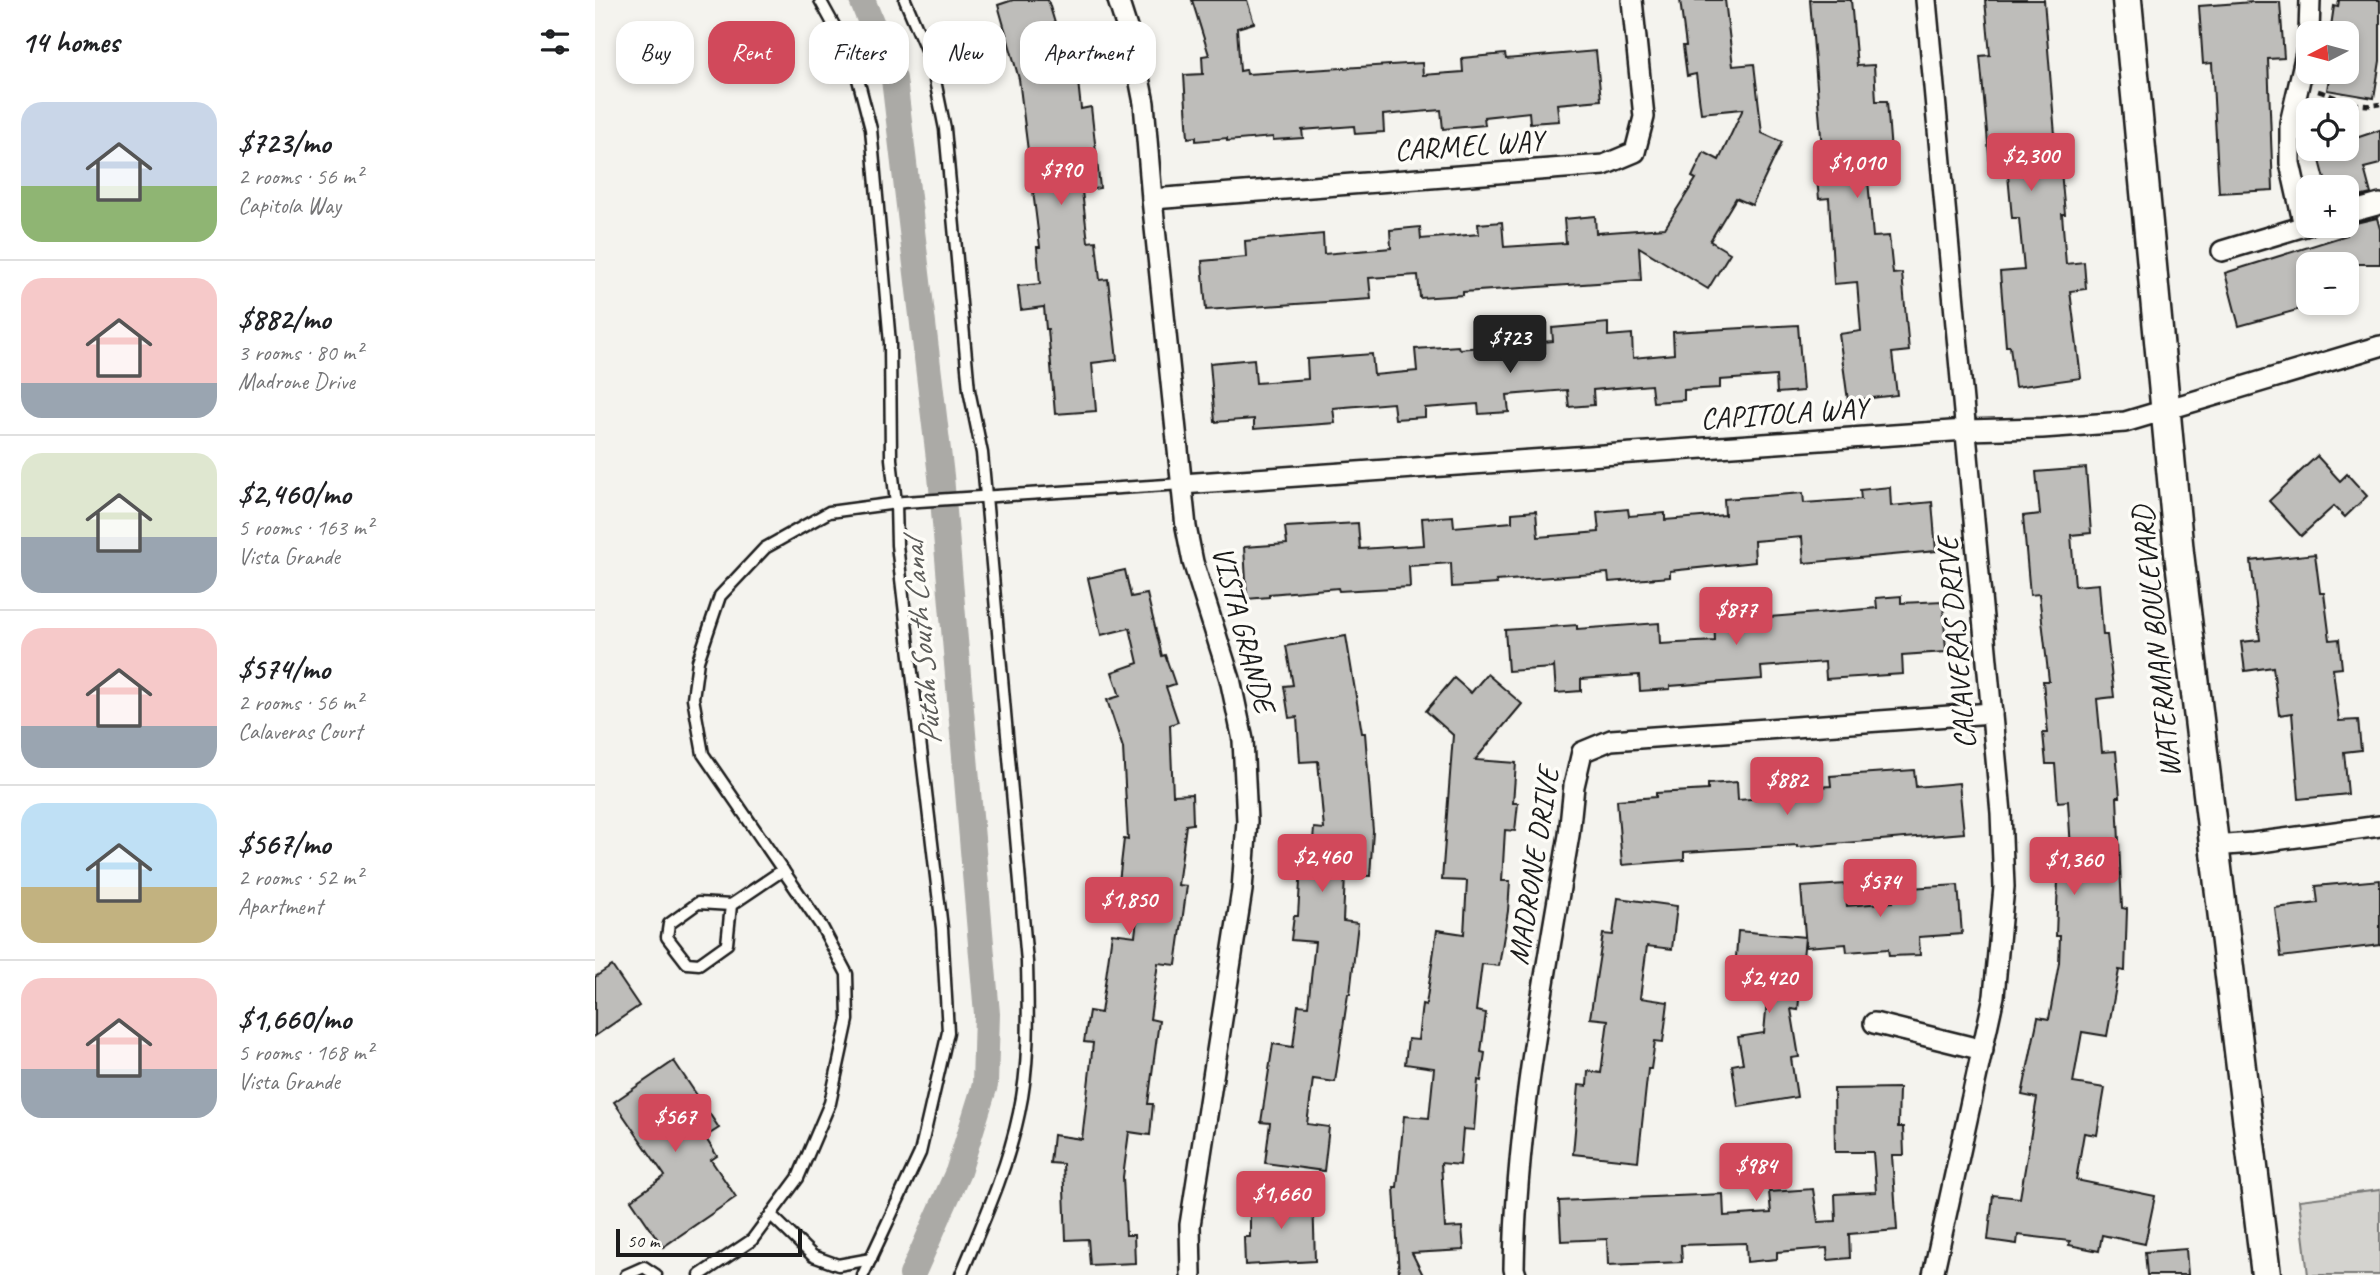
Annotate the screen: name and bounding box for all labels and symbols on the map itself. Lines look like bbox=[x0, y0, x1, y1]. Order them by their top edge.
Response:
north arrow bbox=[2296, 21, 2359, 84]
street label: CARMEL WAY bbox=[1393, 121, 1549, 169]
pin: $2,300 bbox=[1974, 134, 2088, 193]
pin: $1,010 bbox=[1800, 140, 1914, 200]
pin: $790 bbox=[1020, 148, 1102, 207]
pin: $723 bbox=[1469, 316, 1551, 375]
street label: CAPITOLA WAY bbox=[1699, 388, 1873, 438]
street label: WATERMAN BOULEVARD bbox=[2123, 502, 2189, 780]
water label: Putah South Canal bbox=[891, 529, 951, 747]
street label: CALAVERAS DRIVE bbox=[1928, 532, 1984, 751]
street label: VISTA GRANDE bbox=[1204, 542, 1285, 720]
pin: $877 bbox=[1695, 588, 1777, 647]
pin: $882 bbox=[1746, 758, 1828, 817]
street label: MADRONE DRIVE bbox=[1499, 761, 1568, 967]
pin: $2,460 bbox=[1265, 834, 1379, 894]
pin: $1,360 bbox=[2017, 838, 2131, 897]
pin: $574 bbox=[1839, 860, 1921, 919]
pin: $1,850 bbox=[1072, 878, 1186, 937]
pin: $2,420 bbox=[1712, 956, 1826, 1015]
pin: $567 bbox=[634, 1094, 716, 1154]
pin: $984 bbox=[1715, 1144, 1797, 1203]
pin: $1,660 bbox=[1224, 1172, 1338, 1231]
scale bar bbox=[616, 1226, 801, 1258]

